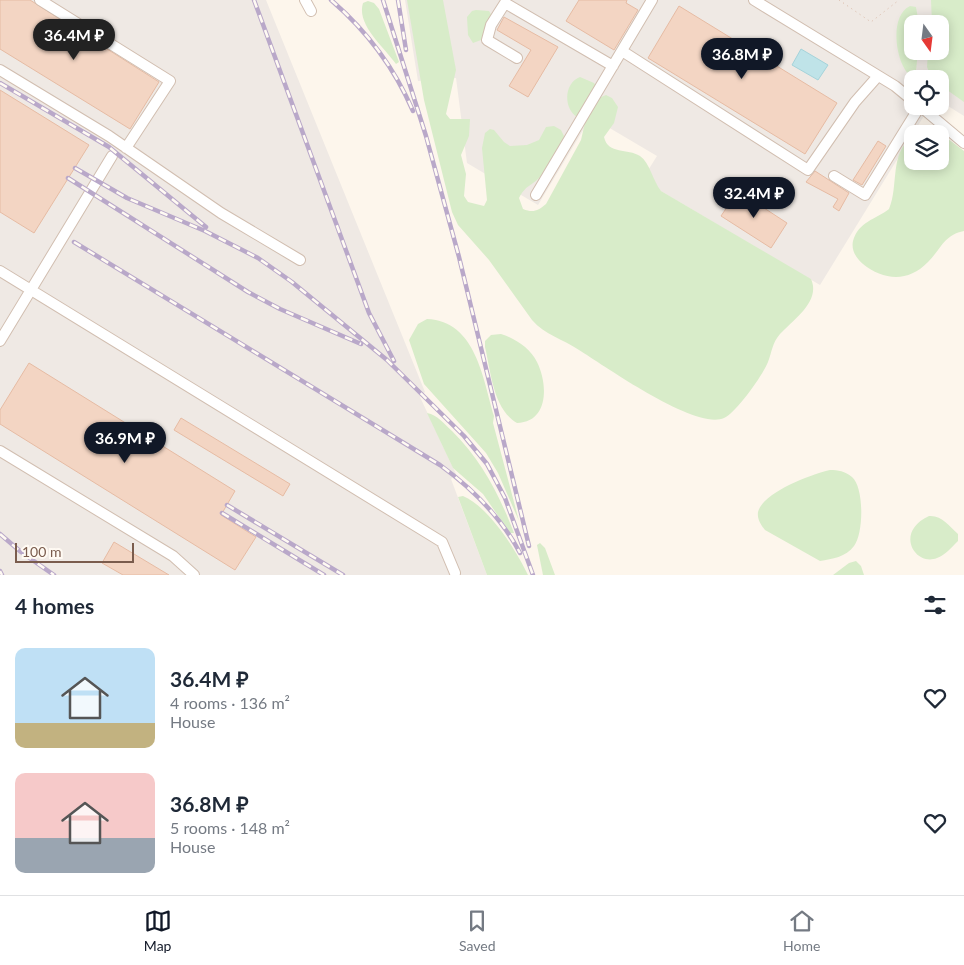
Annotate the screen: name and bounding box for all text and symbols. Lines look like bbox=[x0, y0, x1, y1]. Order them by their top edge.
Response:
north arrow bbox=[904, 15, 949, 60]
map controls bbox=[904, 15, 949, 170]
pin: 36.4M ₽ bbox=[28, 18, 120, 61]
text: 36.4M ₽ bbox=[44, 25, 104, 44]
pin: 36.8M ₽ bbox=[696, 38, 788, 80]
text: 36.8M ₽ bbox=[712, 44, 772, 63]
button: locate bbox=[904, 70, 949, 115]
button: layers bbox=[904, 125, 949, 170]
pin: 32.4M ₽ bbox=[708, 176, 800, 219]
text: 32.4M ₽ bbox=[724, 183, 784, 202]
pin: 36.9M ₽ bbox=[79, 422, 171, 464]
text: 36.9M ₽ bbox=[95, 428, 155, 447]
scale bar bbox=[15, 540, 134, 563]
text: 100 m bbox=[22, 543, 61, 560]
icon: filters bbox=[921, 591, 949, 619]
text: 4 homes bbox=[15, 593, 94, 618]
text: 36.4M ₽ bbox=[170, 666, 249, 691]
icon: home bbox=[55, 668, 115, 728]
icon: heart bbox=[921, 684, 949, 712]
text: 4 rooms · 136 m² bbox=[170, 693, 290, 712]
text: House bbox=[170, 712, 215, 731]
text: 36.8M ₽ bbox=[170, 791, 249, 816]
icon: home bbox=[55, 793, 115, 853]
icon: heart bbox=[921, 809, 949, 837]
text: 5 rooms · 148 m² bbox=[170, 818, 290, 837]
text: House bbox=[170, 837, 215, 856]
tab: Map bbox=[144, 907, 172, 954]
tab: Saved bbox=[459, 907, 496, 954]
tab: Home bbox=[783, 907, 820, 954]

